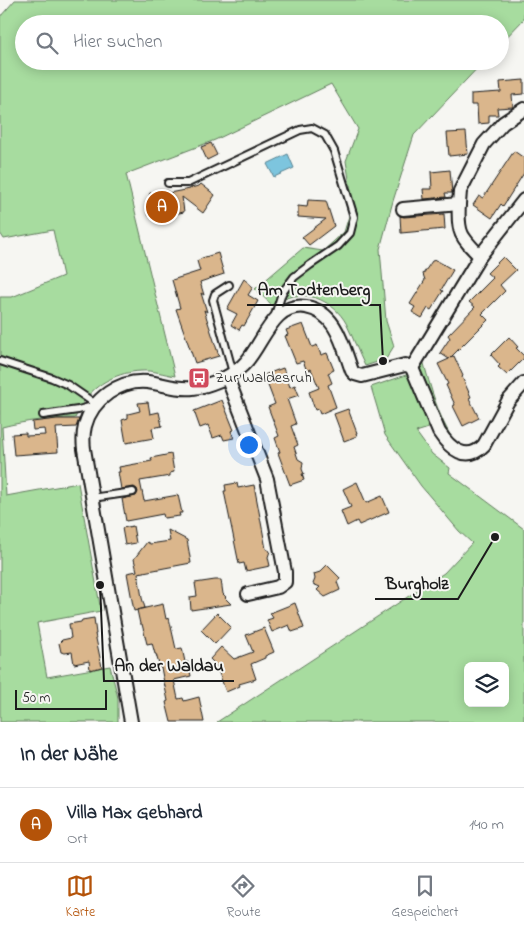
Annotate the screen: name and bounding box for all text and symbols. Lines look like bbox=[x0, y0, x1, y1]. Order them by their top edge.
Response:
search box bbox=[15, 15, 509, 70]
icon: search bbox=[33, 29, 61, 57]
text: Hier suchen bbox=[73, 29, 162, 56]
pin: A bbox=[146, 188, 178, 226]
callout: Am Todtenberg bbox=[247, 272, 380, 305]
text: Am Todtenberg bbox=[258, 278, 370, 305]
bus stop icon: Zur Waldesruh bbox=[187, 366, 211, 390]
place label: Zur Waldesruh bbox=[215, 366, 312, 390]
your location bbox=[236, 432, 262, 458]
callout: Burgholz bbox=[375, 566, 458, 599]
text: Burgholz bbox=[384, 572, 449, 599]
callout: An der Waldau bbox=[104, 648, 234, 681]
text: An der Waldau bbox=[114, 654, 224, 680]
map controls bbox=[464, 662, 509, 707]
button: layers bbox=[464, 662, 509, 707]
scale bar bbox=[15, 687, 108, 710]
text: 50 m bbox=[22, 688, 50, 709]
text: In der Nähe bbox=[20, 740, 118, 770]
text: Villa Max Gebhard bbox=[67, 800, 203, 827]
text: A bbox=[31, 813, 41, 837]
text: 140 m bbox=[469, 813, 504, 837]
text: Ort bbox=[67, 827, 88, 851]
tab: Karte bbox=[66, 872, 95, 923]
tab: Route bbox=[226, 872, 260, 923]
tab: Gespeichert bbox=[392, 872, 458, 923]

